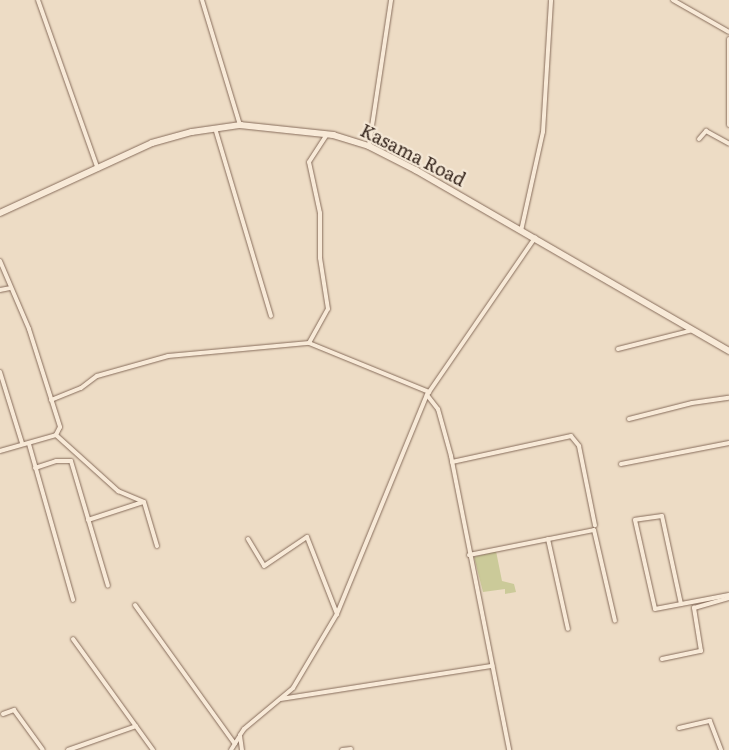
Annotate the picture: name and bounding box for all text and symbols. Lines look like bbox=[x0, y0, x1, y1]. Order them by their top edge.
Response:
street label: Kasama Road bbox=[357, 119, 469, 191]

